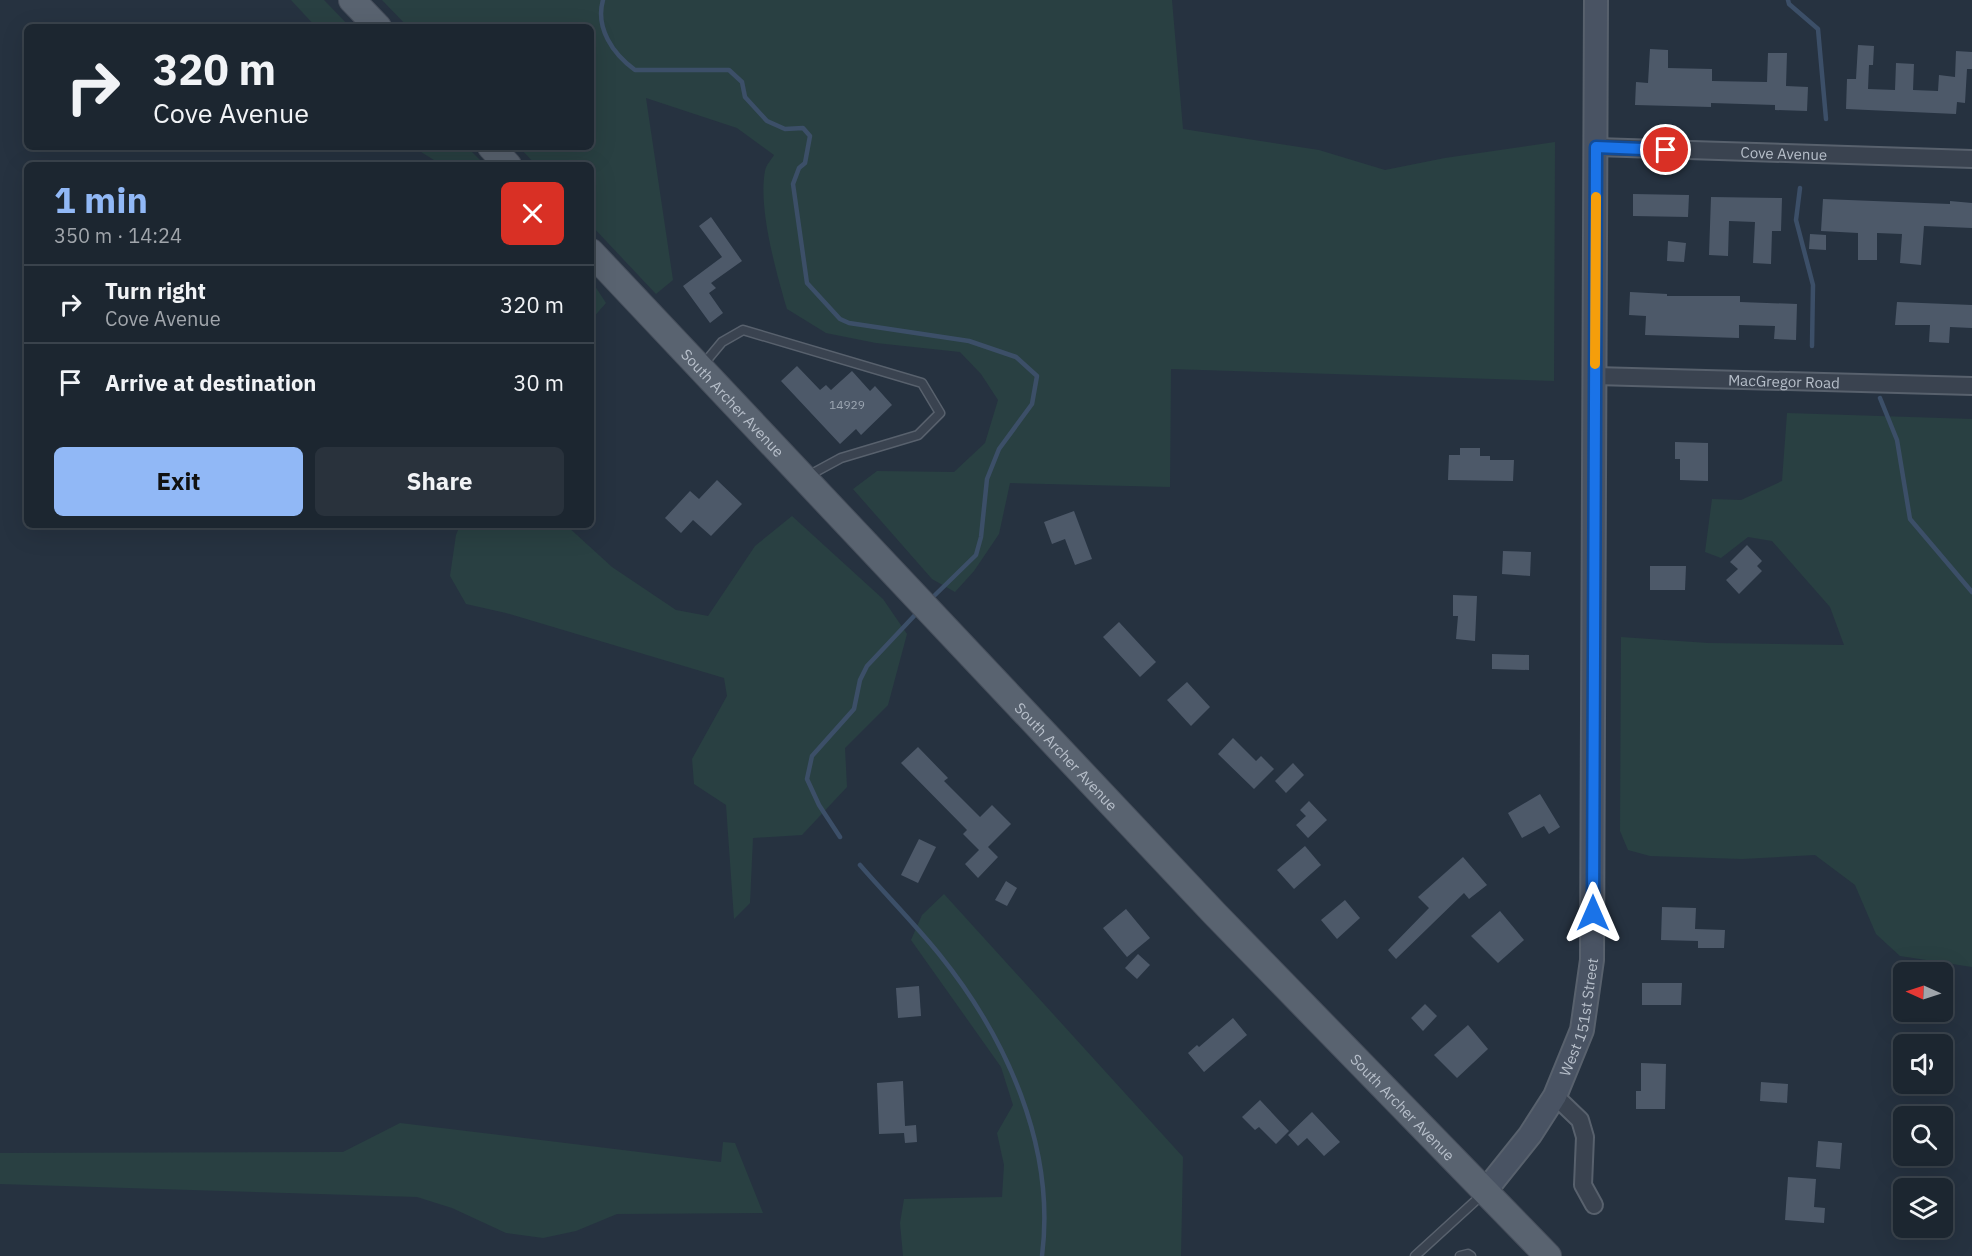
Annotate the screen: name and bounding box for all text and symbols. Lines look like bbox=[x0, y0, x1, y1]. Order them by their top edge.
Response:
text: 320 m bbox=[153, 42, 276, 97]
icon: right bbox=[54, 48, 132, 126]
text: Cove Avenue bbox=[153, 95, 309, 130]
pin bbox=[1640, 124, 1691, 175]
icon: arrive bbox=[1649, 133, 1682, 166]
street label: Cove Avenue bbox=[1740, 142, 1828, 164]
text: 1 min bbox=[54, 176, 148, 223]
button: close bbox=[501, 182, 564, 245]
text: 350 m · 14:24 bbox=[54, 222, 182, 249]
text: Turn right bbox=[105, 276, 206, 305]
icon: right bbox=[54, 288, 87, 321]
text: 320 m bbox=[500, 290, 564, 319]
text: Cove Avenue bbox=[105, 305, 221, 332]
street label: South Archer Avenue bbox=[678, 345, 788, 461]
icon: arrive bbox=[54, 366, 87, 399]
text: Arrive at destination bbox=[105, 368, 316, 397]
text: 30 m bbox=[513, 368, 564, 397]
street label: MacGregor Road bbox=[1728, 370, 1840, 392]
house number: 14929 bbox=[829, 397, 865, 412]
button: Exit bbox=[54, 447, 303, 516]
button: Share bbox=[315, 447, 564, 516]
street label: South Archer Avenue bbox=[1011, 698, 1122, 814]
position arrow bbox=[1561, 881, 1625, 945]
street label: West 151st Street bbox=[1555, 957, 1602, 1079]
north arrow bbox=[1893, 962, 1953, 1022]
map controls bbox=[1893, 962, 1953, 1238]
button: sound bbox=[1893, 1034, 1953, 1094]
street label: South Archer Avenue bbox=[1347, 1050, 1459, 1164]
button: search bbox=[1893, 1106, 1953, 1166]
button: layers bbox=[1893, 1178, 1953, 1238]

